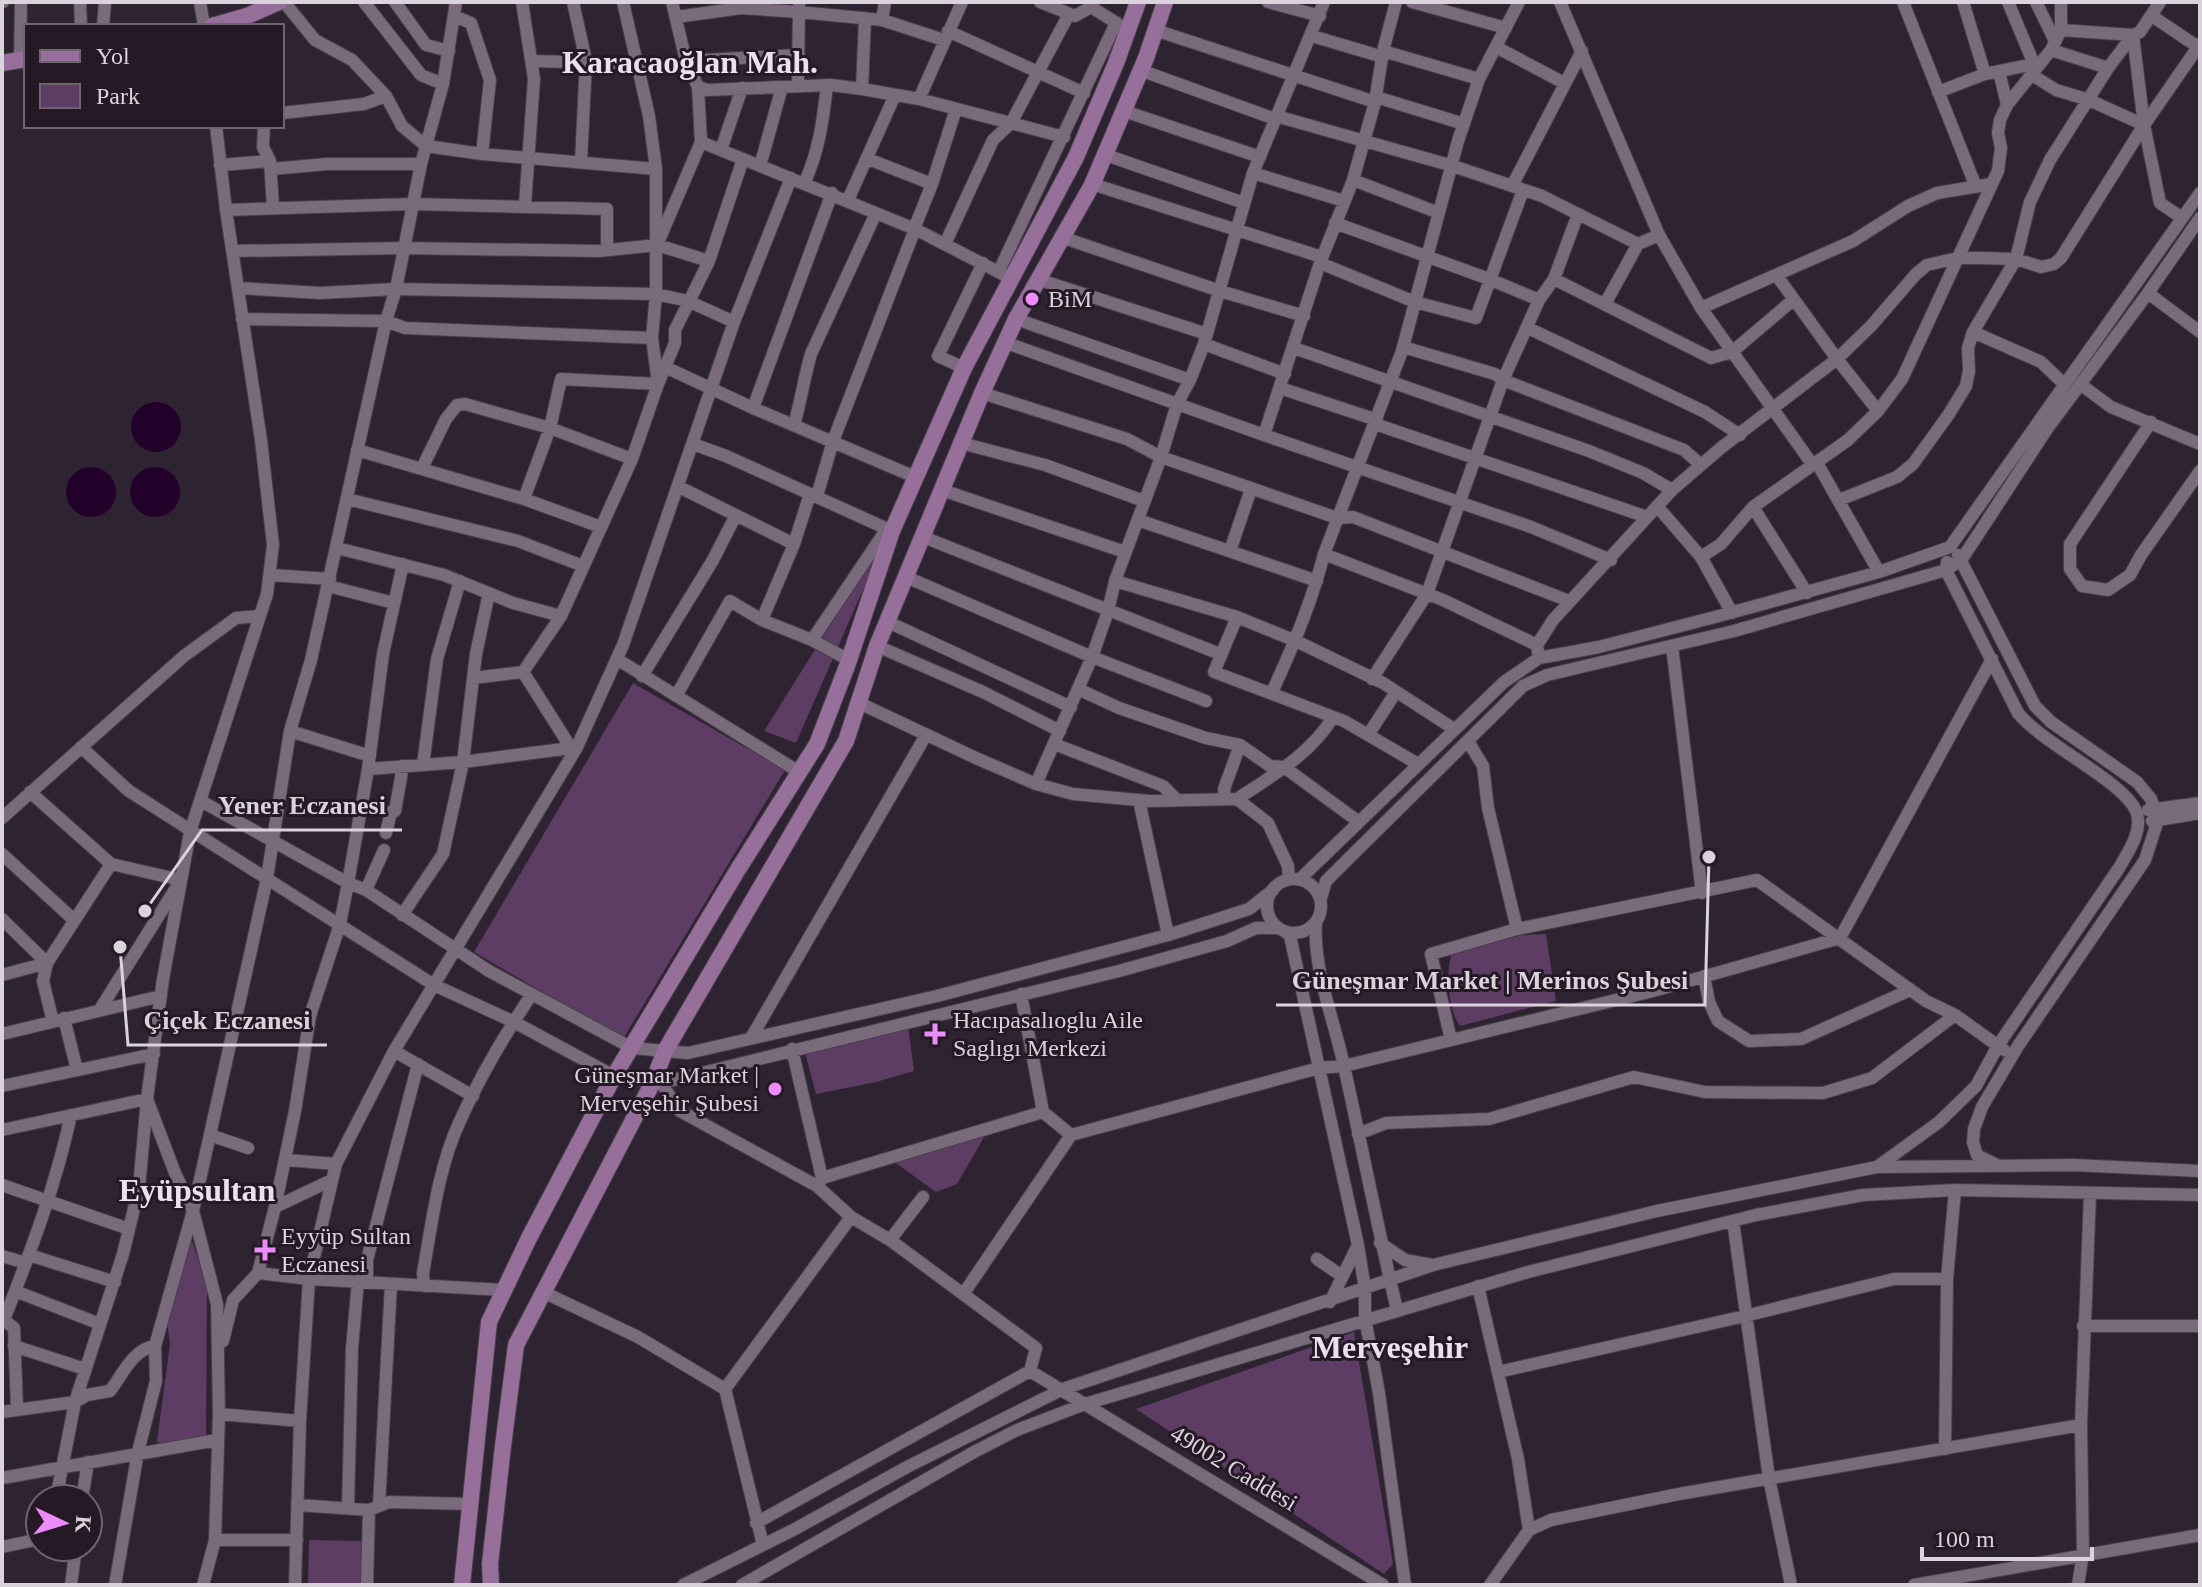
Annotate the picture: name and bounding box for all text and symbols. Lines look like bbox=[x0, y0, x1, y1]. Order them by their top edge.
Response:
legend bbox=[24, 24, 284, 128]
text: Yol bbox=[96, 43, 130, 69]
district label: Karacaoğlan Mah. bbox=[562, 44, 818, 80]
text: Park bbox=[96, 83, 140, 109]
place label: BiM bbox=[1048, 286, 1092, 312]
marker: BiM bbox=[1023, 290, 1041, 308]
callout: Yener Eczanesi bbox=[202, 780, 402, 830]
text: Yener Eczanesi bbox=[218, 791, 386, 820]
callout: Güneşmar Market | Merinos Şubesi bbox=[1276, 955, 1705, 1005]
text: Güneşmar Market | Merinos Şubesi bbox=[1292, 966, 1688, 995]
callout: Çiçek Eczanesi bbox=[128, 995, 327, 1045]
text: Çiçek Eczanesi bbox=[144, 1006, 310, 1035]
place label: Hacıpasalıoglu Aile Saglıgı Merkezi bbox=[953, 1007, 1143, 1061]
marker: Hacıpasalıoglu Aile Saglıgı Merkezi bbox=[924, 1023, 946, 1045]
place label: Güneşmar Market | Merveşehir Şubesi bbox=[574, 1062, 759, 1116]
marker: Güneşmar Market | Merveşehir Şubesi bbox=[766, 1080, 784, 1098]
district label: Eyüpsultan bbox=[119, 1172, 275, 1208]
place label: Eyyüp Sultan Eczanesi bbox=[281, 1223, 411, 1277]
marker: Eyyüp Sultan Eczanesi bbox=[256, 1241, 274, 1259]
district label: Merveşehir bbox=[1312, 1329, 1468, 1365]
street label: 49002 Caddesi bbox=[1166, 1420, 1302, 1516]
north arrow bbox=[24, 1483, 104, 1563]
scale bar bbox=[1922, 1511, 2092, 1561]
text: K bbox=[70, 1515, 97, 1534]
text: 100 m bbox=[1934, 1526, 1995, 1552]

